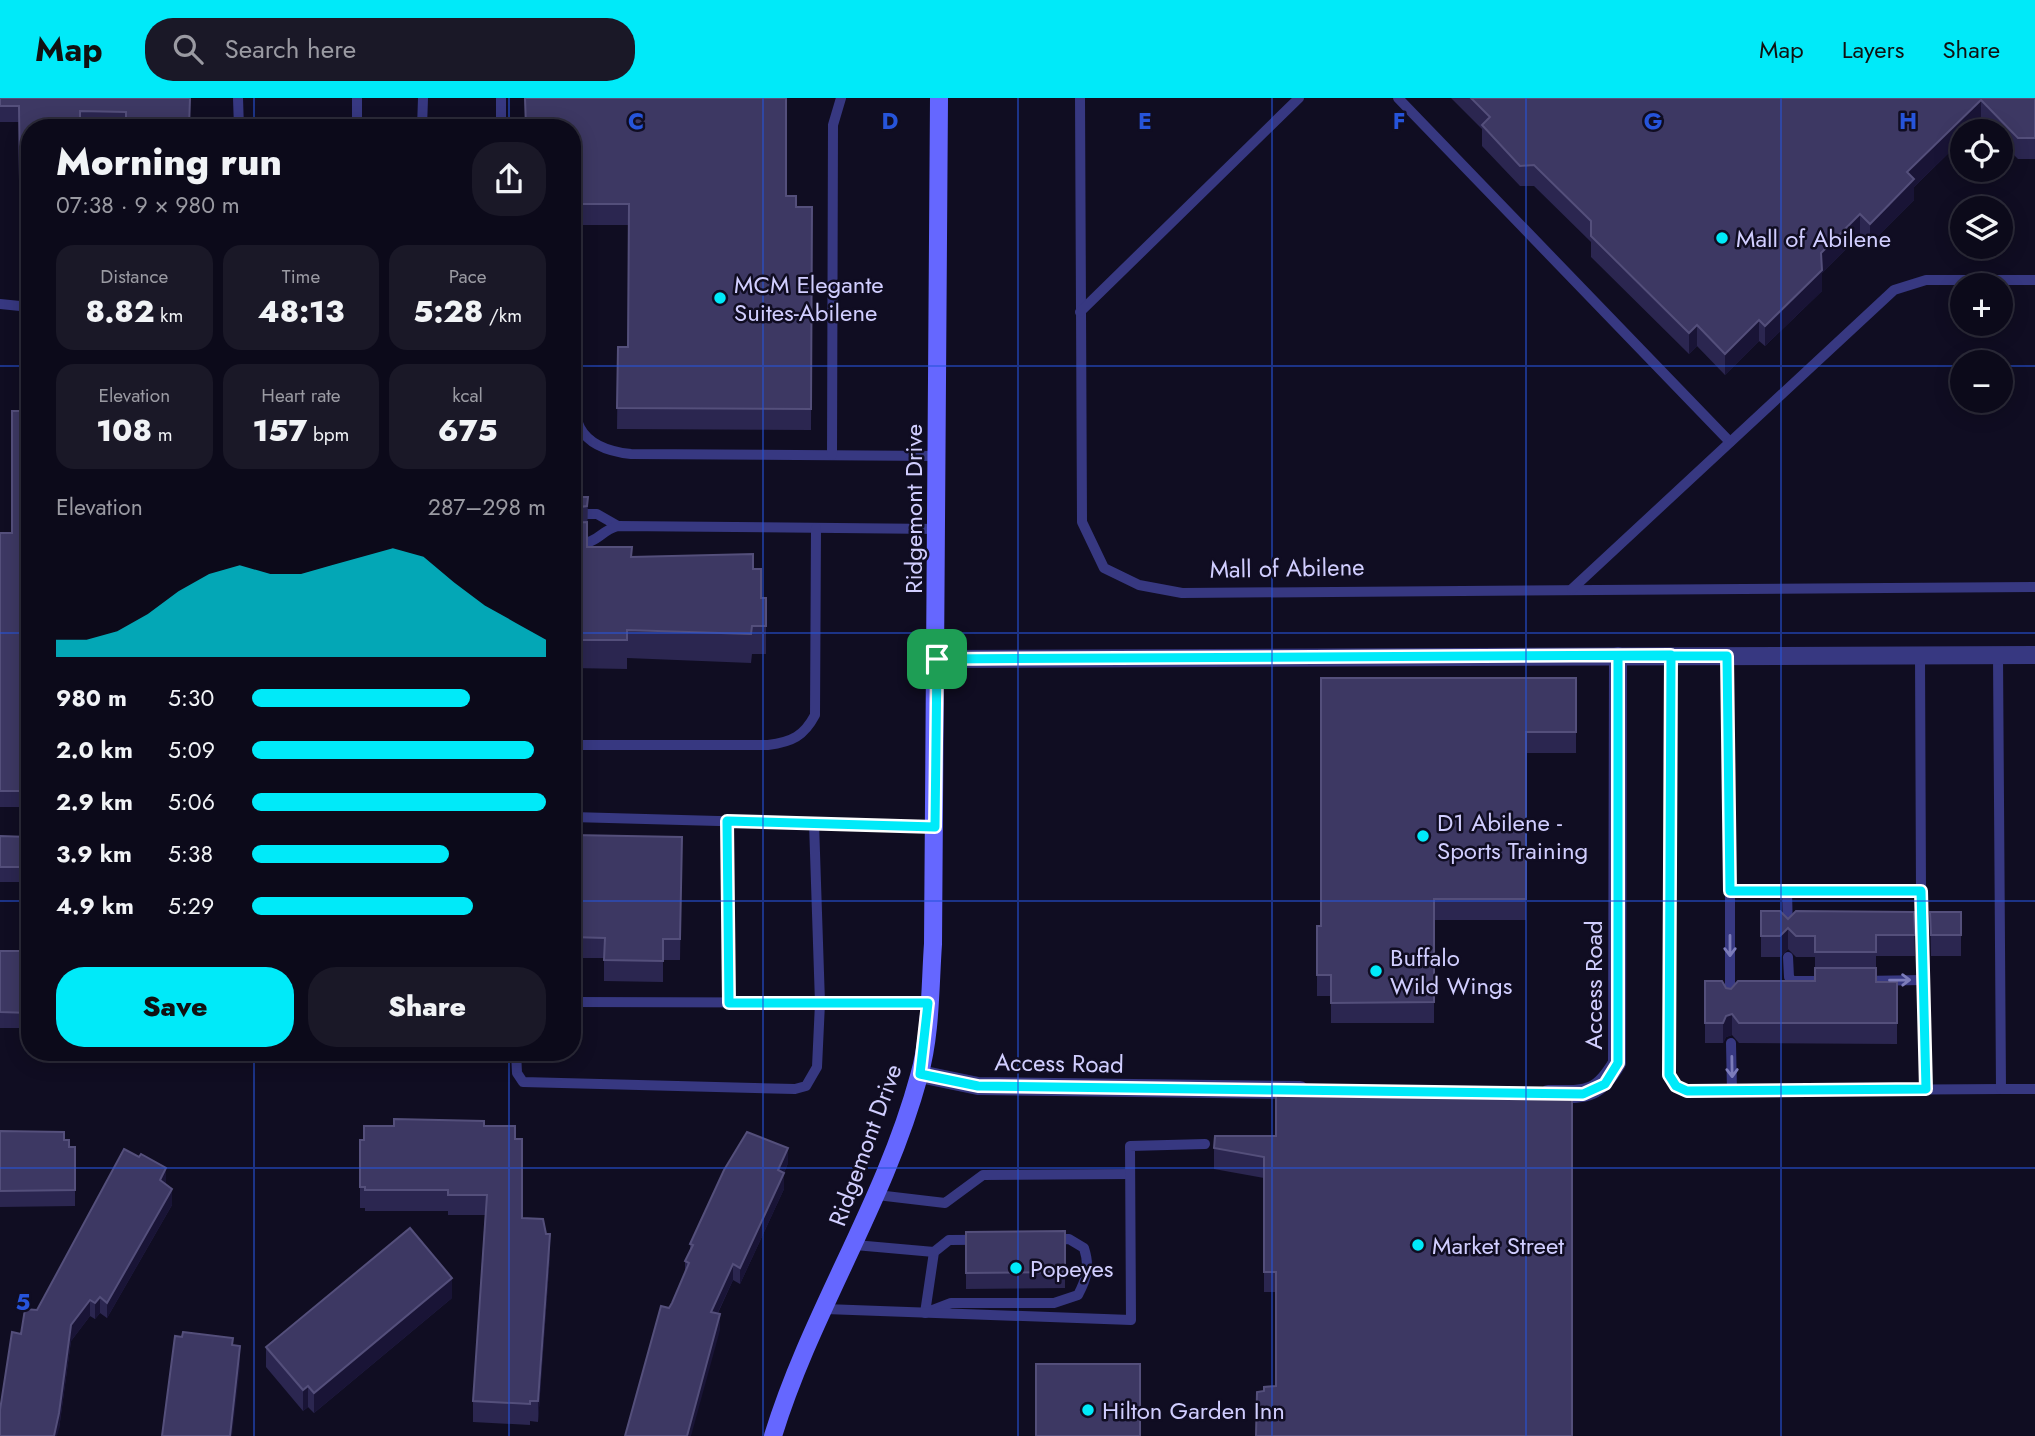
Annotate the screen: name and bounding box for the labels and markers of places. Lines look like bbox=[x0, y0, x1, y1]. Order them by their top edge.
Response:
place label: Mall of Abilene bbox=[1736, 221, 1891, 256]
marker: Mall of Abilene bbox=[1714, 230, 1730, 246]
place label: MCM Elegante Suites-Abilene bbox=[734, 267, 884, 330]
marker: MCM Elegante Suites-Abilene bbox=[712, 290, 728, 306]
pin bbox=[907, 629, 967, 689]
place label: D1 Abilene - Sports Training bbox=[1437, 805, 1588, 868]
marker: D1 Abilene - Sports Training bbox=[1415, 828, 1431, 844]
place label: Buffalo Wild Wings bbox=[1390, 940, 1512, 1003]
marker: Buffalo Wild Wings bbox=[1368, 963, 1384, 979]
place label: Market Street bbox=[1432, 1228, 1564, 1263]
marker: Market Street bbox=[1410, 1237, 1426, 1253]
place label: Popeyes bbox=[1030, 1251, 1113, 1286]
marker: Popeyes bbox=[1008, 1260, 1024, 1276]
place label: Hilton Garden Inn bbox=[1102, 1393, 1285, 1428]
marker: Hilton Garden Inn bbox=[1080, 1402, 1096, 1418]

